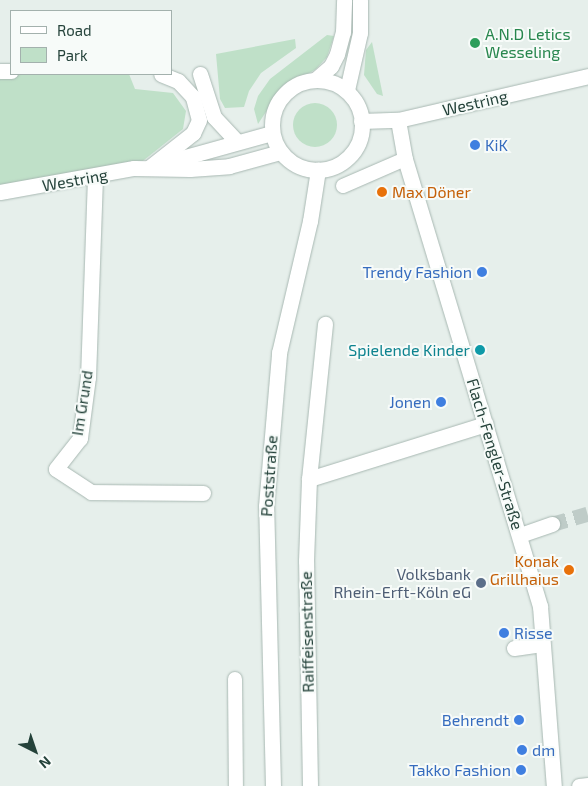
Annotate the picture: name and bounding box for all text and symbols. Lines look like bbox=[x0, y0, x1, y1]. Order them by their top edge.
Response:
legend bbox=[10, 10, 172, 75]
text: Road bbox=[57, 21, 92, 39]
place label: A.N.D Letics Wesseling bbox=[485, 24, 571, 62]
marker: A.N.D Letics Wesseling bbox=[469, 37, 481, 49]
text: Park bbox=[57, 46, 88, 64]
street label: Westring bbox=[441, 86, 509, 120]
place label: KiK bbox=[485, 135, 508, 155]
marker: KiK bbox=[469, 139, 481, 151]
street label: Westring bbox=[41, 165, 109, 195]
place label: Max Döner bbox=[392, 182, 471, 202]
marker: Max Döner bbox=[376, 186, 388, 198]
place label: Trendy Fashion bbox=[362, 262, 472, 282]
marker: Trendy Fashion bbox=[476, 266, 488, 278]
place label: Spielende Kinder bbox=[348, 340, 470, 360]
marker: Spielende Kinder bbox=[474, 344, 486, 356]
street label: Im Grund bbox=[67, 369, 97, 437]
street label: Flach-Fengler-Straße bbox=[463, 376, 527, 532]
place label: Jonen bbox=[389, 392, 431, 412]
marker: Jonen bbox=[435, 396, 447, 408]
street label: Poststraße bbox=[257, 435, 281, 517]
place label: Konak Grillhaius bbox=[490, 551, 559, 589]
place label: Volksbank Rhein-Erft-Köln eG bbox=[333, 564, 471, 602]
marker: Konak Grillhaius bbox=[563, 564, 575, 576]
street label: Raiffeisenstraße bbox=[296, 571, 318, 693]
marker: Volksbank Rhein-Erft-Köln eG bbox=[475, 577, 487, 589]
place label: Risse bbox=[514, 623, 553, 643]
marker: Risse bbox=[498, 627, 510, 639]
place label: Behrendt bbox=[442, 710, 509, 730]
marker: Behrendt bbox=[513, 714, 525, 726]
north arrow bbox=[10, 726, 60, 776]
place label: dm bbox=[532, 740, 555, 760]
marker: dm bbox=[516, 744, 528, 756]
text: N bbox=[36, 753, 55, 772]
place label: Takko Fashion bbox=[409, 760, 511, 780]
marker: Takko Fashion bbox=[515, 764, 527, 776]

